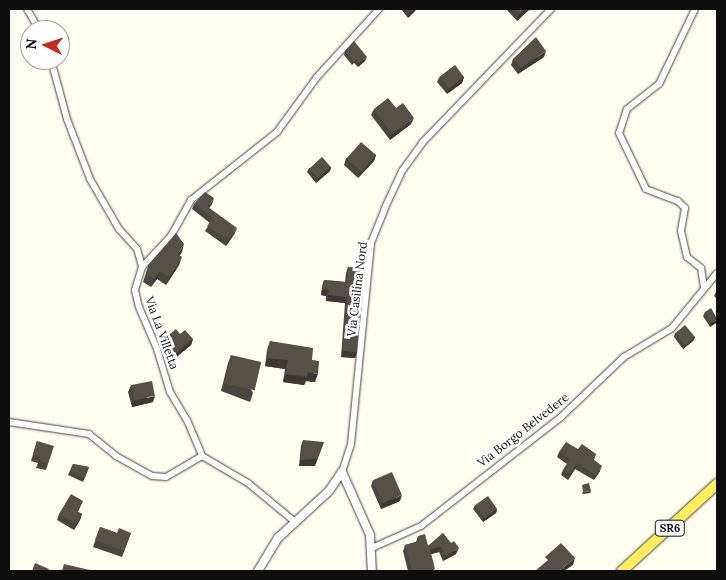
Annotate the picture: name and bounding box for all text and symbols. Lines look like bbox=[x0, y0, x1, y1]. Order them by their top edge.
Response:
north arrow bbox=[20, 20, 70, 70]
text: N bbox=[22, 38, 40, 50]
street label: Via Casilina Nord bbox=[344, 241, 370, 337]
street label: Via La Villetta bbox=[142, 295, 182, 371]
street label: Via Borgo Belvedere bbox=[475, 390, 571, 470]
road number: SR6 bbox=[654, 520, 686, 536]

